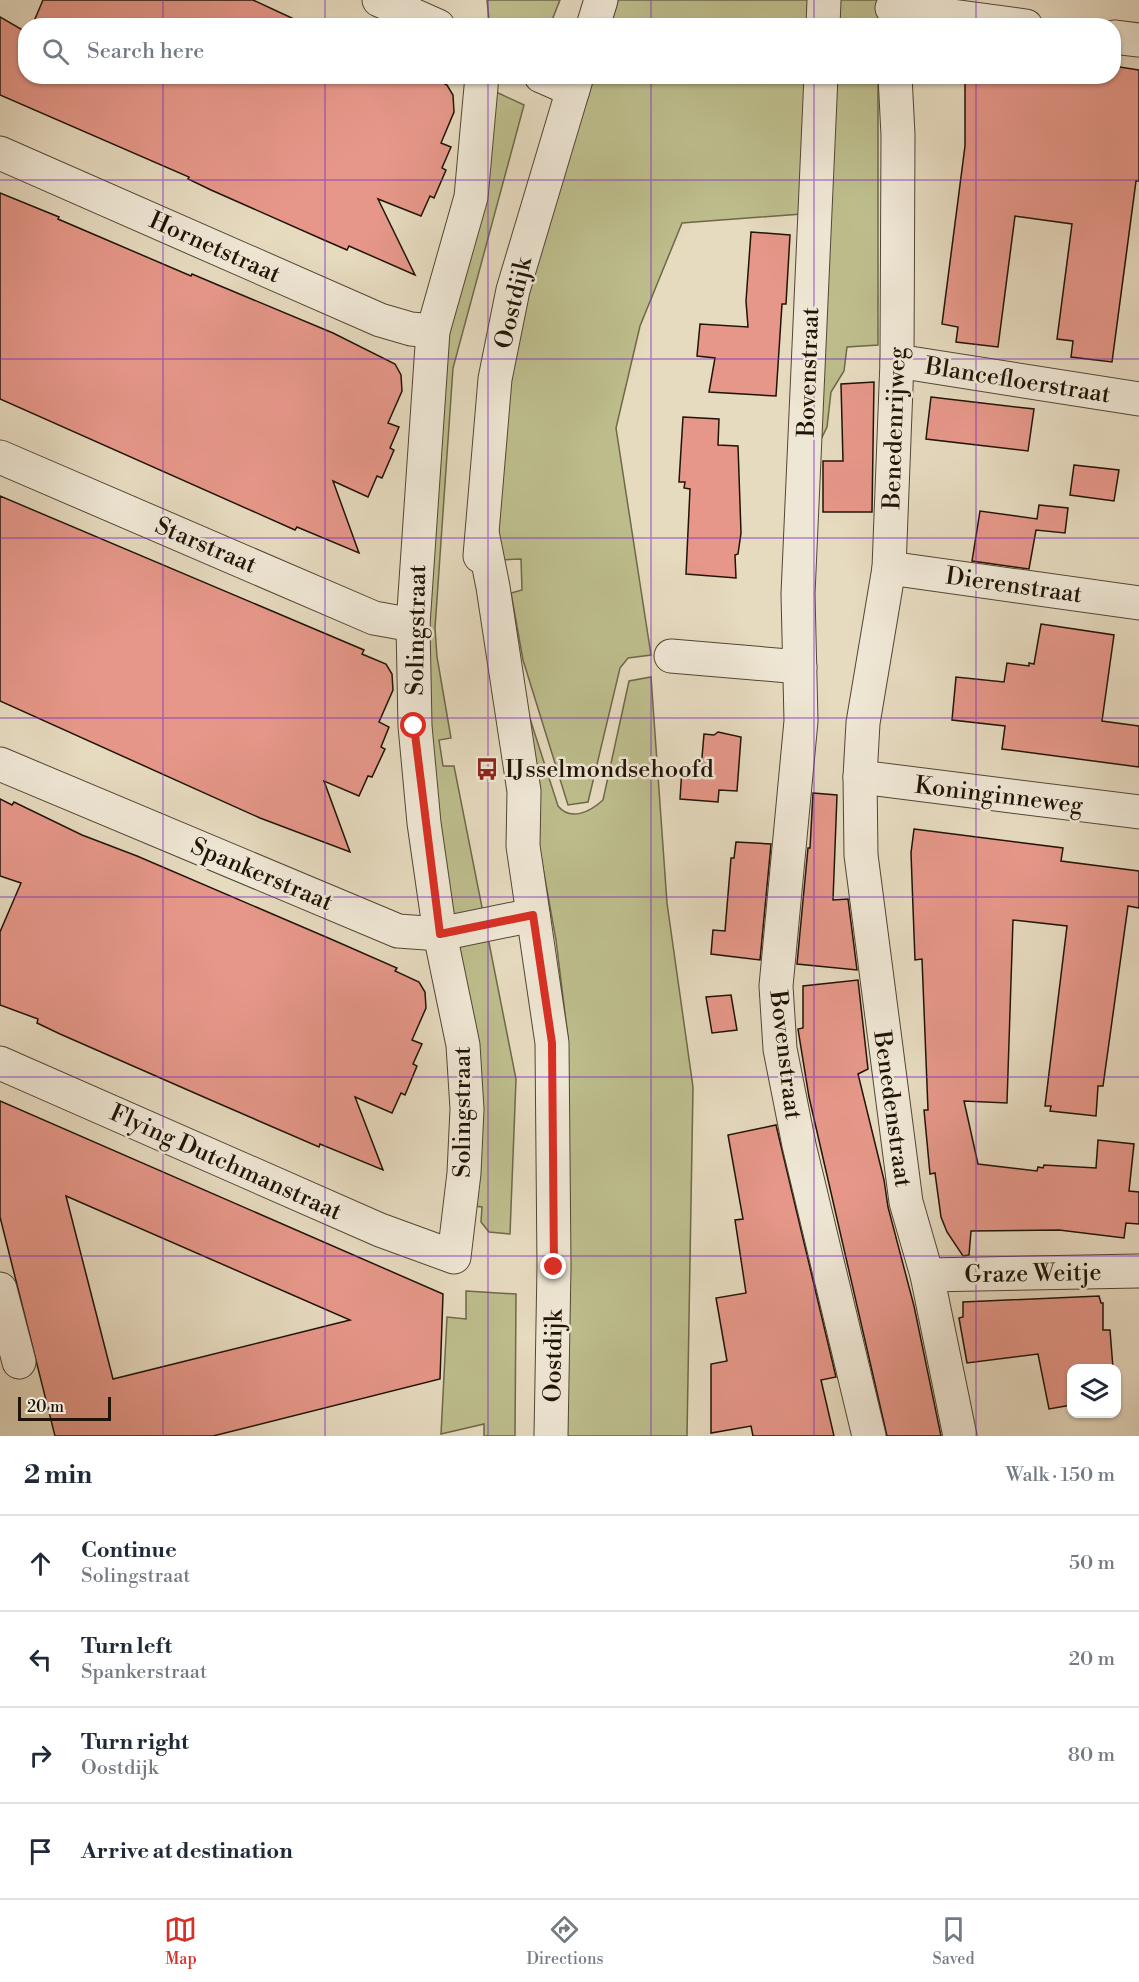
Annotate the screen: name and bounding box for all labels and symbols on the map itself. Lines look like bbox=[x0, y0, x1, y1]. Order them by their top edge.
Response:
street label: Hornetstraat bbox=[144, 206, 285, 290]
street label: Oostdijk bbox=[489, 253, 539, 352]
street label: Bovenstraat bbox=[792, 306, 826, 439]
street label: Benedenrijweg bbox=[877, 346, 913, 511]
street label: Blancefloerstraat bbox=[922, 351, 1113, 411]
street label: Starstraat bbox=[150, 511, 261, 581]
street label: Dierenstraat bbox=[944, 562, 1085, 610]
street label: Solingstraat bbox=[401, 564, 433, 696]
route start bbox=[400, 712, 426, 738]
place label: IJsselmondsehoofd bbox=[505, 755, 714, 785]
bus stop icon: IJsselmondsehoofd bbox=[474, 756, 500, 782]
street label: Koninginneweg bbox=[913, 771, 1085, 821]
street label: Spankerstraat bbox=[186, 832, 338, 918]
street label: Bovenstraat bbox=[762, 988, 808, 1122]
street label: Benedenstraat bbox=[866, 1028, 918, 1190]
street label: Solingstraat bbox=[448, 1046, 478, 1178]
street label: Flying Dutchmanstraat bbox=[105, 1098, 347, 1228]
route end bbox=[540, 1253, 566, 1279]
street label: Graze Weitje bbox=[964, 1258, 1102, 1290]
street label: Oostdijk bbox=[538, 1308, 570, 1403]
scale bar bbox=[18, 1394, 111, 1422]

